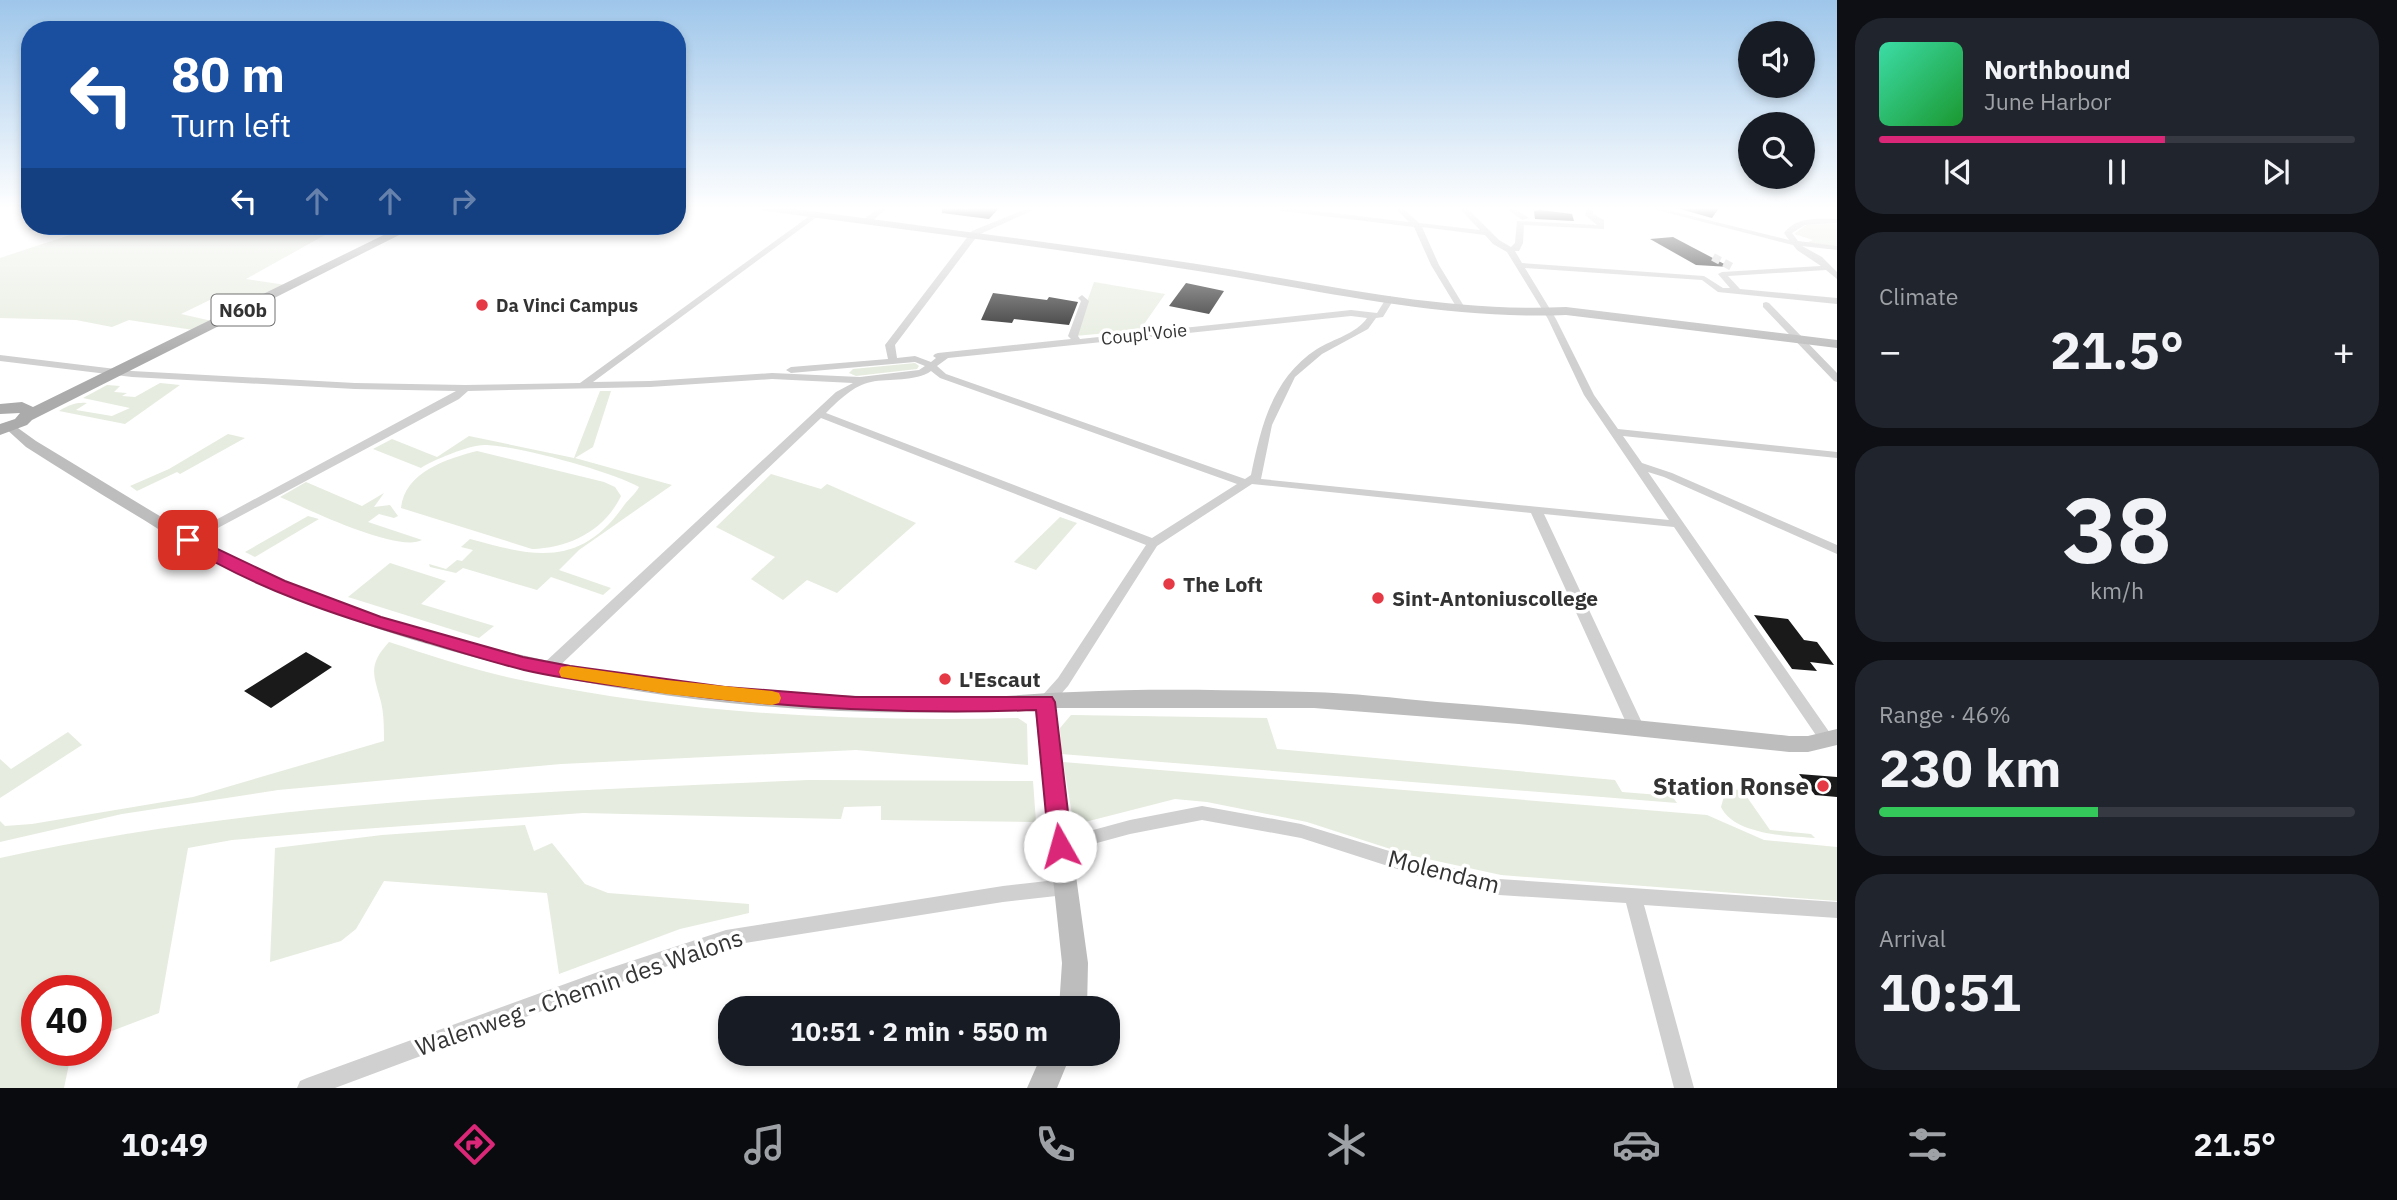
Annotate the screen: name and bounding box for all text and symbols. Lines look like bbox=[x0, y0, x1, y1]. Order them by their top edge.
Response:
map controls bbox=[1738, 21, 1815, 189]
button: sound bbox=[1738, 21, 1815, 98]
text: 80 m bbox=[171, 42, 285, 105]
icon: left bbox=[56, 49, 147, 140]
text: Northbound bbox=[1984, 52, 2131, 86]
text: June Harbor bbox=[1984, 86, 2112, 116]
text: Turn left bbox=[171, 104, 291, 146]
button: search bbox=[1738, 112, 1815, 189]
icon: previous bbox=[1939, 153, 1977, 191]
icon: pause bbox=[2098, 153, 2136, 191]
icon: next bbox=[2257, 153, 2295, 191]
icon: left bbox=[225, 182, 263, 220]
icon: ahead bbox=[298, 182, 336, 220]
icon: ahead bbox=[371, 182, 409, 220]
icon: right bbox=[444, 182, 482, 220]
text: Climate bbox=[1879, 281, 1958, 311]
road number: N60b bbox=[212, 294, 274, 326]
place label: Da Vinci Campus bbox=[496, 294, 638, 317]
marker: Da Vinci Campus bbox=[474, 297, 490, 313]
text: 21.5° bbox=[2050, 316, 2184, 383]
street label: Coupl'Voie bbox=[1100, 318, 1188, 350]
text: − bbox=[1879, 326, 1902, 375]
text: + bbox=[2332, 326, 2355, 375]
text: 38 bbox=[2062, 470, 2172, 588]
pin bbox=[158, 510, 218, 570]
icon: arrive bbox=[169, 521, 207, 559]
place label: The Loft bbox=[1183, 570, 1263, 598]
text: km/h bbox=[2090, 575, 2144, 605]
marker: The Loft bbox=[1161, 576, 1177, 592]
place label: Sint-Antoniuscollege bbox=[1392, 584, 1598, 612]
marker: Sint-Antoniuscollege bbox=[1370, 590, 1386, 606]
place label: L'Escaut bbox=[959, 665, 1041, 693]
marker: L'Escaut bbox=[937, 671, 953, 687]
text: Range · 46% bbox=[1879, 699, 2011, 729]
text: 230 km bbox=[1879, 734, 2061, 801]
place label: Station Ronse bbox=[1653, 770, 1809, 802]
marker: Station Ronse bbox=[1815, 778, 1831, 794]
position arrow bbox=[1023, 809, 1097, 883]
street label: Molendam bbox=[1385, 842, 1503, 900]
street label: Walenweg - Chemin des Walons bbox=[411, 921, 747, 1063]
text: Arrival bbox=[1879, 923, 1946, 953]
text: 10:51 bbox=[1879, 958, 2021, 1025]
speed limit sign: 40 bbox=[21, 975, 112, 1066]
text: 10:51 · 2 min · 550 m bbox=[790, 1014, 1048, 1048]
icon: directions bbox=[450, 1120, 499, 1169]
icon: music bbox=[740, 1120, 789, 1169]
icon: phone bbox=[1031, 1120, 1080, 1169]
icon: climate bbox=[1322, 1120, 1371, 1169]
icon: car bbox=[1612, 1120, 1661, 1169]
icon: filters bbox=[1903, 1120, 1952, 1169]
text: 10:49 bbox=[121, 1123, 208, 1165]
text: 21.5° bbox=[2194, 1123, 2276, 1165]

